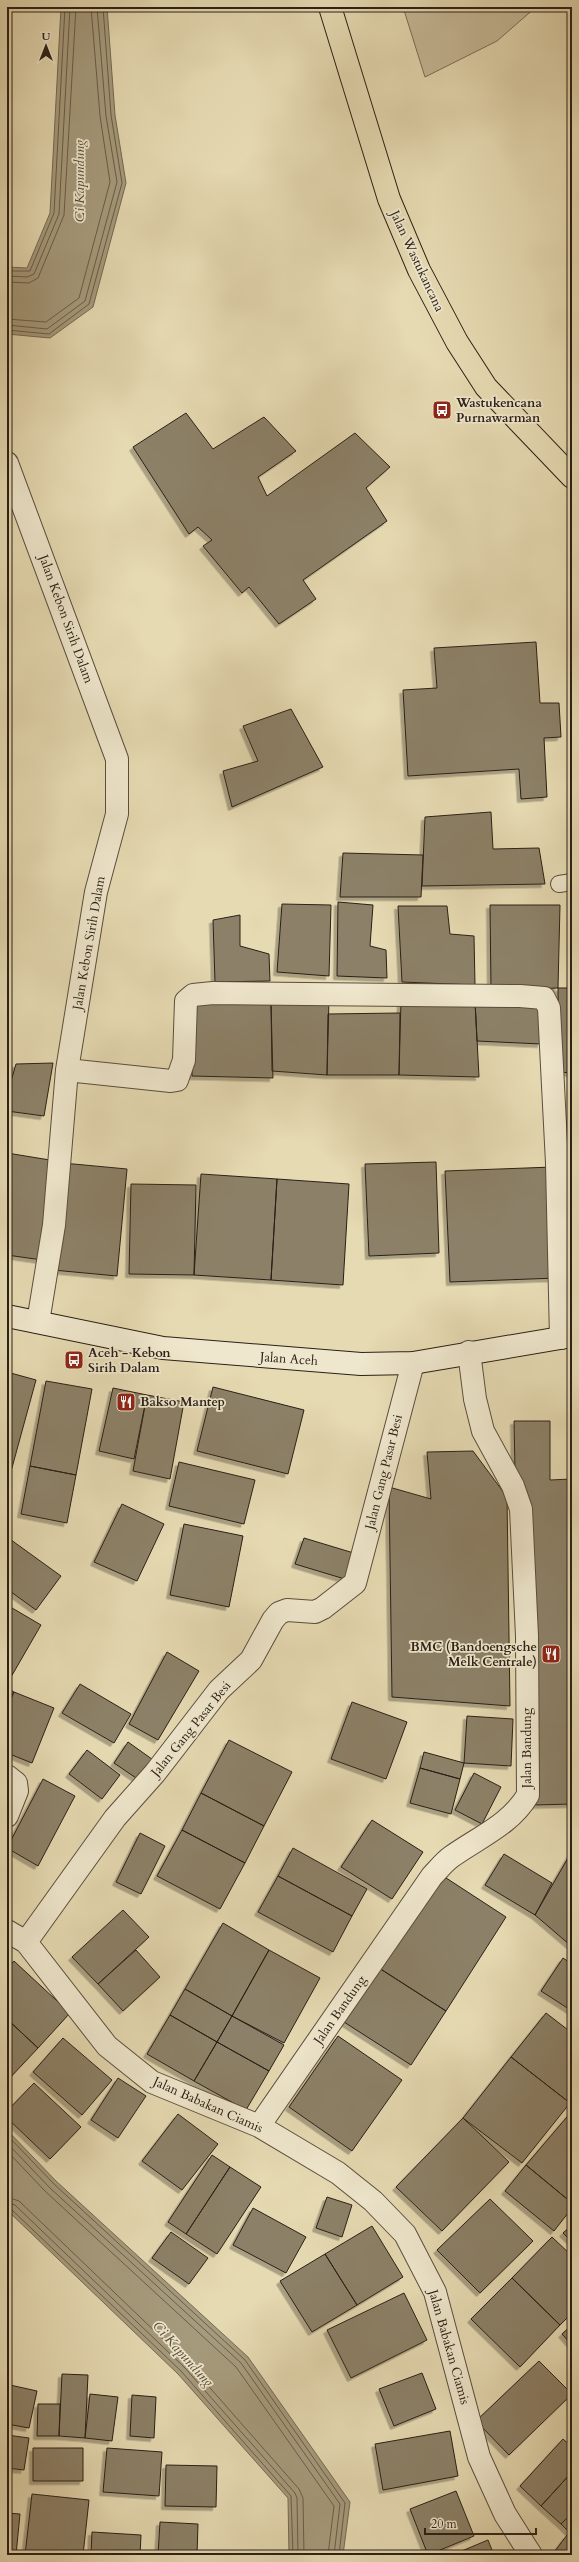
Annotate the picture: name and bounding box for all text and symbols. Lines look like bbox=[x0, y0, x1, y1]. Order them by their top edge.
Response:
north arrow bbox=[26, 26, 66, 66]
text: U bbox=[42, 29, 51, 44]
water label: Ci Kapundung bbox=[70, 139, 89, 222]
street label: Jalan Wastukancana bbox=[385, 206, 449, 315]
place label: Wastukencana Purnawarman bbox=[455, 394, 542, 427]
bus stop icon: Wastukencana Purnawarman bbox=[431, 399, 453, 421]
street label: Jalan Kebon Sirih Dalam bbox=[34, 550, 98, 686]
street label: Jalan Kebon Sirih Dalam bbox=[68, 875, 110, 1013]
place label: Aceh - Kebon Sirih Dalam bbox=[88, 1344, 171, 1377]
street label: Jalan Aceh bbox=[257, 1348, 319, 1370]
bus stop icon: Aceh - Kebon Sirih Dalam bbox=[63, 1349, 85, 1371]
restaurant icon: Bakso Mantep bbox=[115, 1391, 137, 1413]
place label: Bakso Mantep bbox=[140, 1393, 225, 1411]
street label: Jalan Gang Pasar Besi bbox=[360, 1412, 407, 1533]
place label: BMC (Bandoengsche Melk Centrale) bbox=[410, 1638, 537, 1671]
restaurant icon: BMC (Bandoengsche Melk Centrale) bbox=[540, 1643, 562, 1665]
street label: Jalan Gang Pasar Besi bbox=[146, 1677, 235, 1782]
street label: Jalan Bandung bbox=[518, 1707, 536, 1790]
street label: Jalan Bandung bbox=[308, 1971, 371, 2050]
street label: Jalan Babakan Ciamis bbox=[148, 2072, 266, 2137]
street label: Jalan Babakan Ciamis bbox=[423, 2286, 474, 2406]
water label: Ci Kapundung bbox=[148, 2317, 218, 2392]
scale bar bbox=[425, 2510, 536, 2536]
text: 20 m bbox=[431, 2516, 458, 2532]

